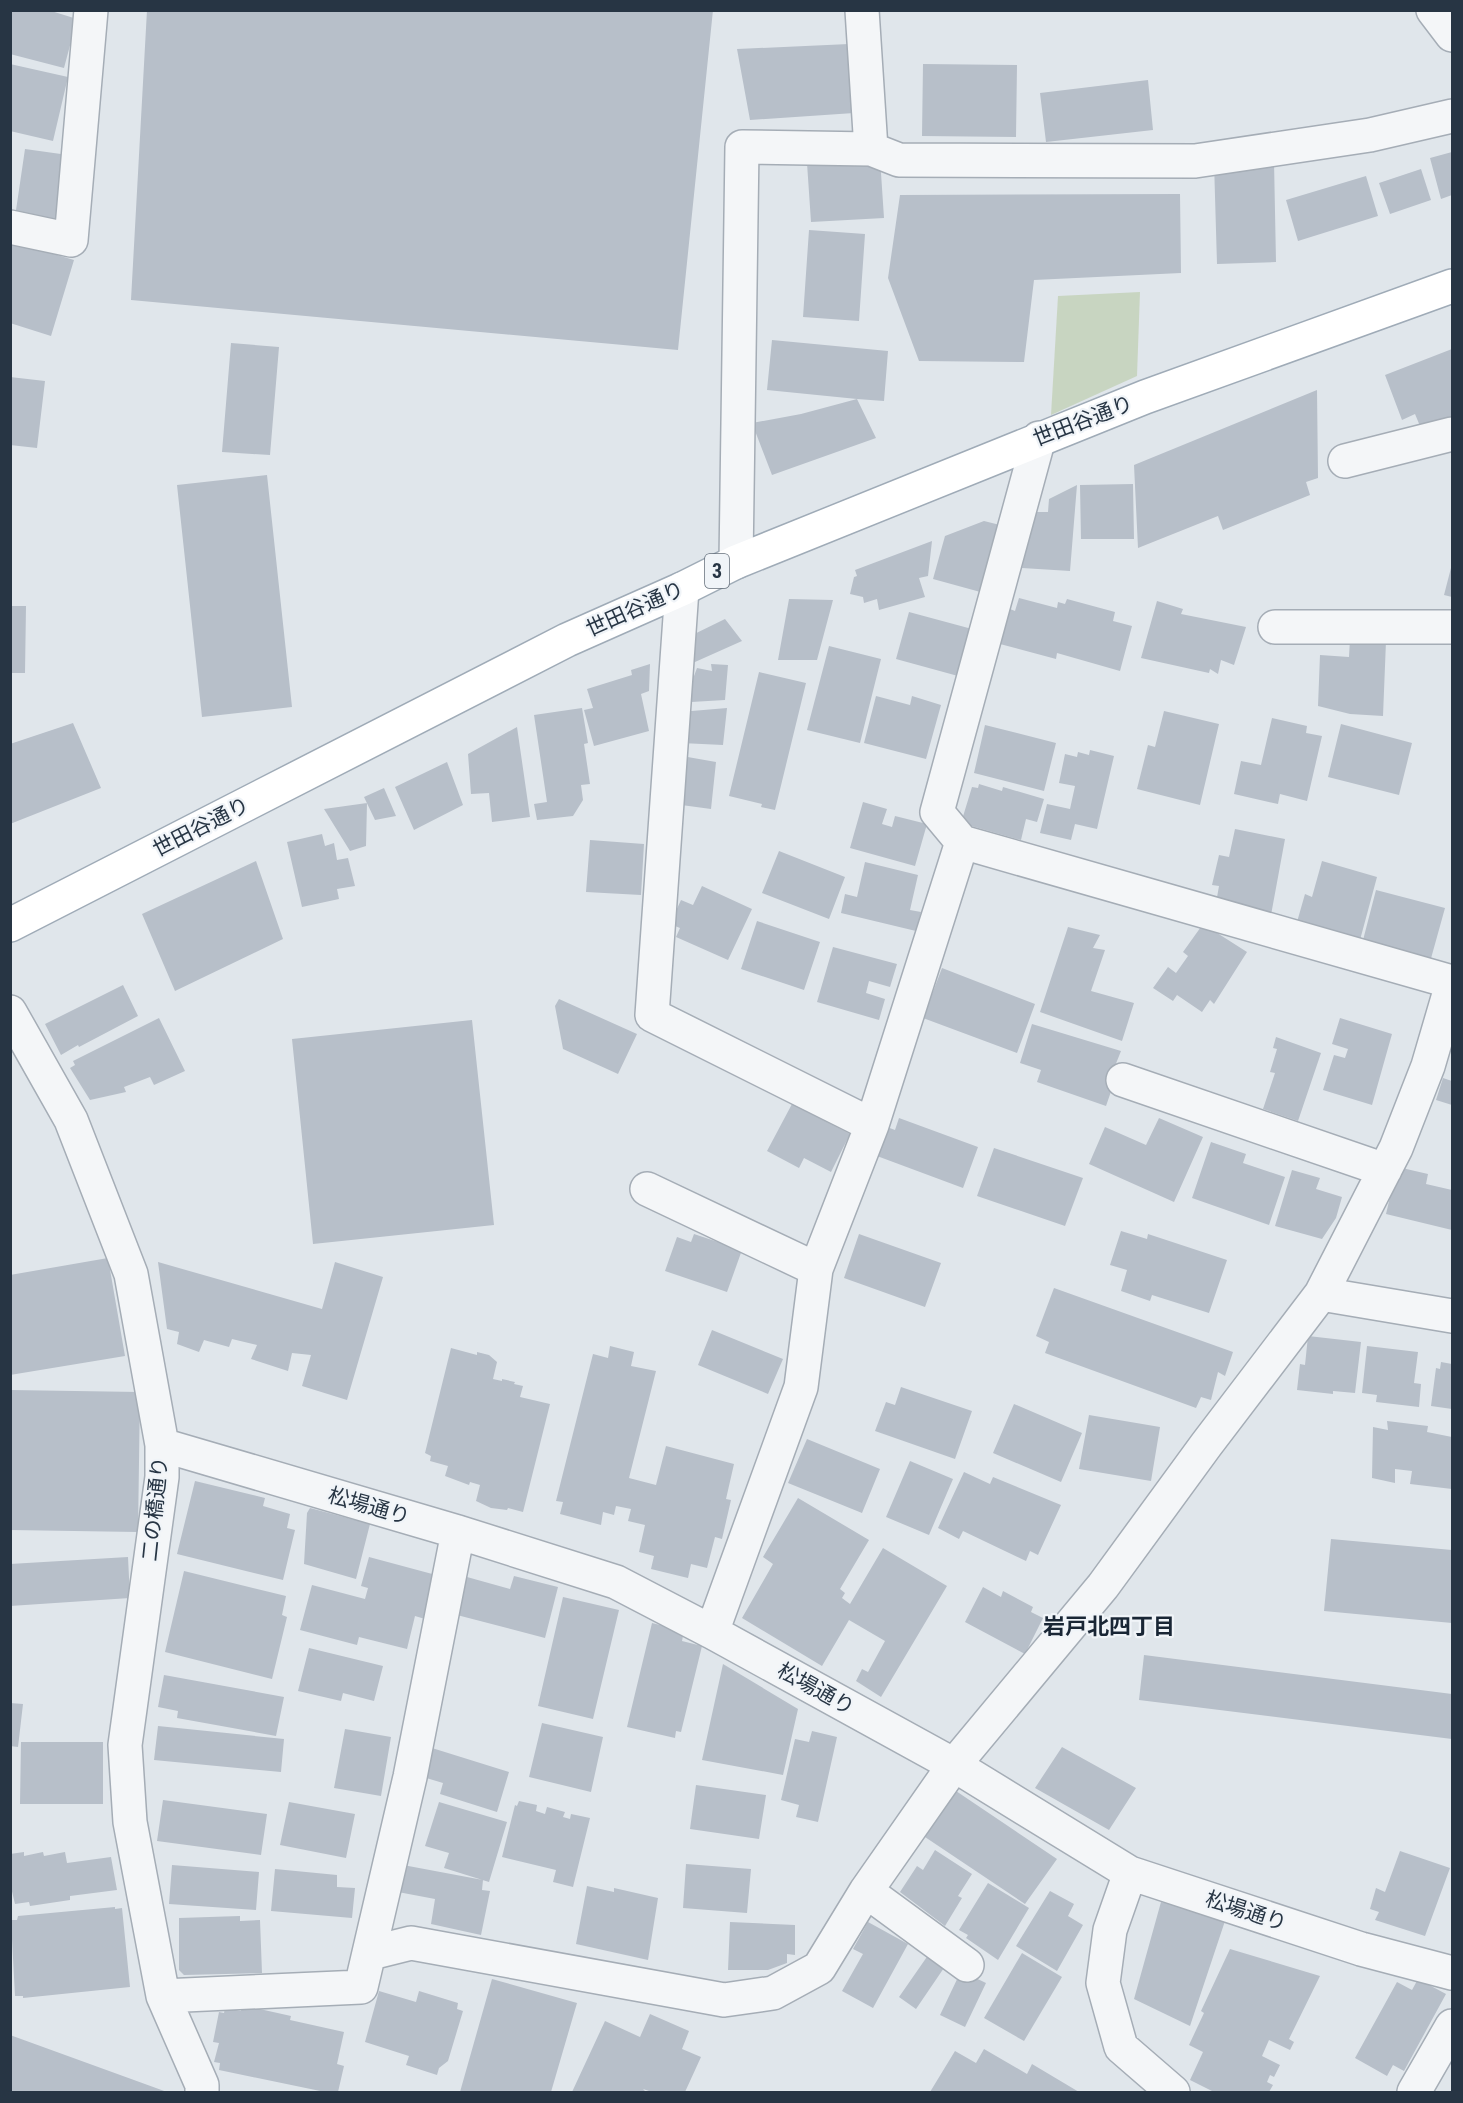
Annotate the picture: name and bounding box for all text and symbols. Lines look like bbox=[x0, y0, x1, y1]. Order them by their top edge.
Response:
street label: 世田谷通り bbox=[1030, 391, 1136, 451]
road number: 3 bbox=[705, 554, 729, 588]
street label: 世田谷通り bbox=[582, 577, 688, 641]
street label: 世田谷通り bbox=[149, 792, 253, 862]
street label: 二の橋通り bbox=[138, 1456, 172, 1562]
street label: 松場通り bbox=[325, 1483, 413, 1529]
district label: 岩戸北四丁目 bbox=[1043, 1614, 1175, 1639]
street label: 松場通り bbox=[773, 1658, 859, 1720]
street label: 松場通り bbox=[1202, 1887, 1290, 1935]

